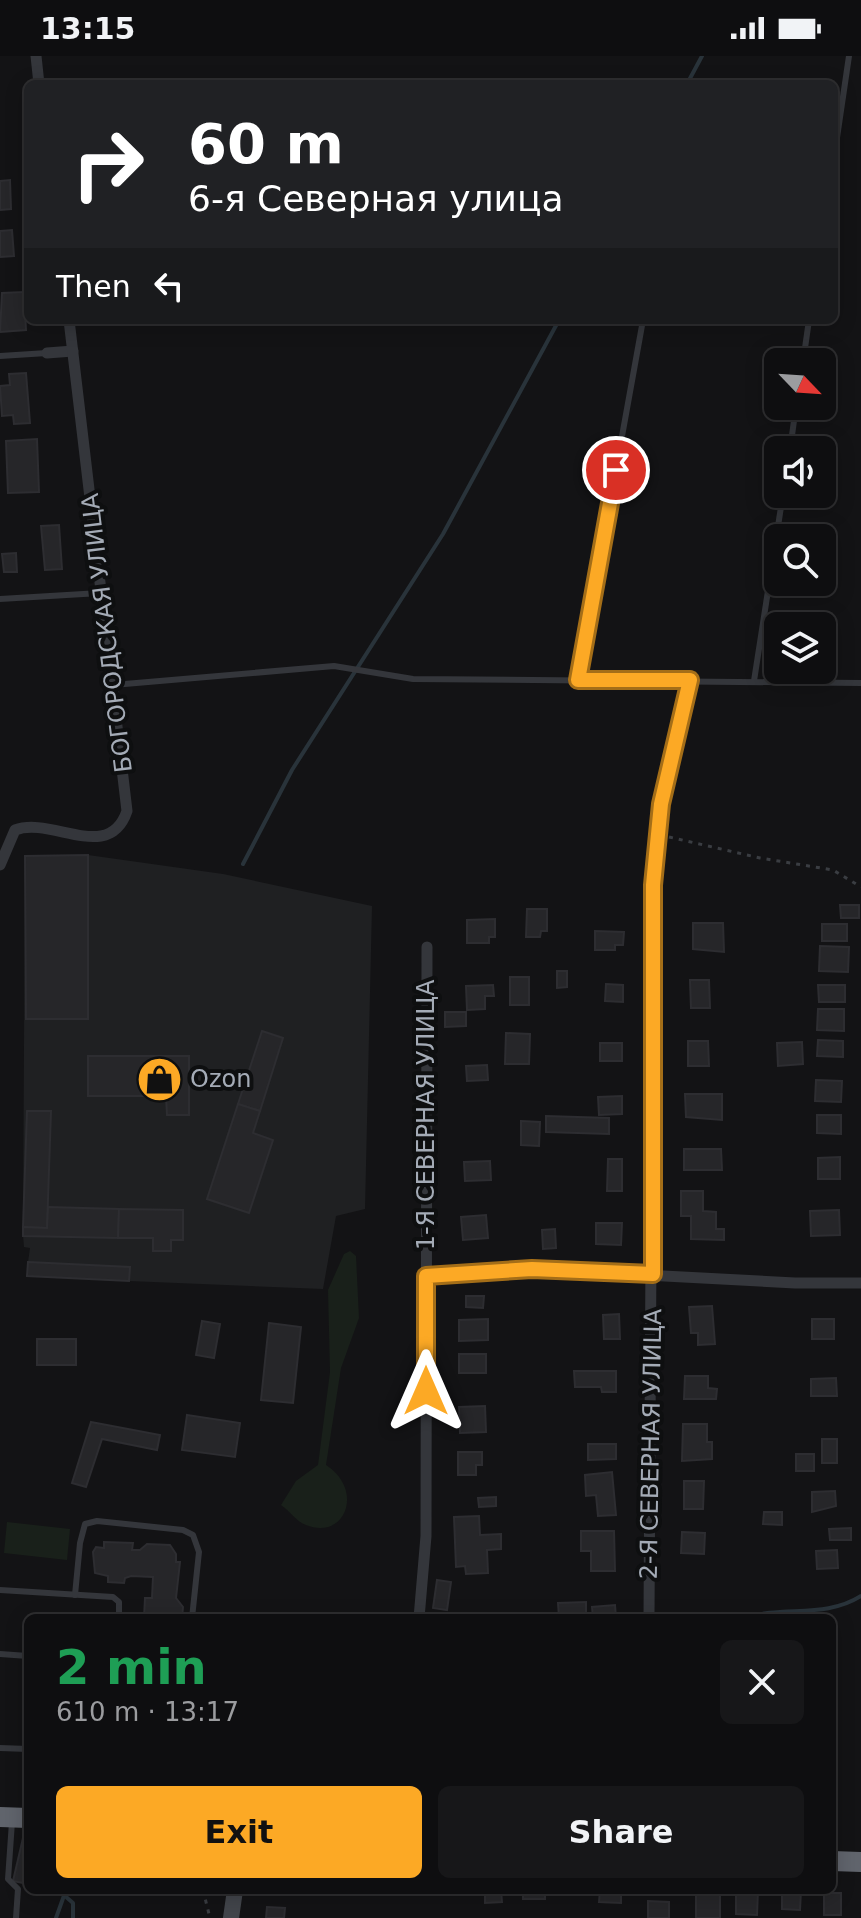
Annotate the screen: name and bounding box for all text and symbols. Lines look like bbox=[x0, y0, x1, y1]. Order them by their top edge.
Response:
text: 13:15 bbox=[40, 11, 136, 46]
text: 60 m bbox=[188, 111, 344, 176]
icon: right bbox=[56, 112, 160, 216]
text: 6-я Северная улица bbox=[188, 178, 563, 219]
icon: left bbox=[147, 264, 191, 308]
text: Then bbox=[56, 269, 131, 304]
north arrow bbox=[764, 348, 836, 420]
map controls bbox=[764, 348, 836, 684]
pin bbox=[582, 436, 650, 504]
button: sound bbox=[764, 436, 836, 508]
icon: arrive bbox=[594, 448, 638, 492]
street label: БОГОРОДСКАЯ УЛИЦА bbox=[76, 491, 138, 774]
button: search bbox=[764, 524, 836, 596]
button: layers bbox=[764, 612, 836, 684]
street label: 1-Я СЕВЕРНАЯ УЛИЦА bbox=[412, 979, 440, 1250]
shop icon: Ozon bbox=[135, 1055, 183, 1103]
place label: Ozon bbox=[190, 1065, 251, 1093]
street label: 2-Я СЕВЕРНАЯ УЛИЦА bbox=[635, 1308, 667, 1580]
position arrow bbox=[384, 1349, 468, 1433]
text: 2 min bbox=[56, 1639, 207, 1695]
button: close bbox=[720, 1640, 804, 1724]
text: 610 m · 13:17 bbox=[56, 1697, 239, 1727]
button: Exit bbox=[56, 1786, 422, 1878]
button: Share bbox=[438, 1786, 804, 1878]

